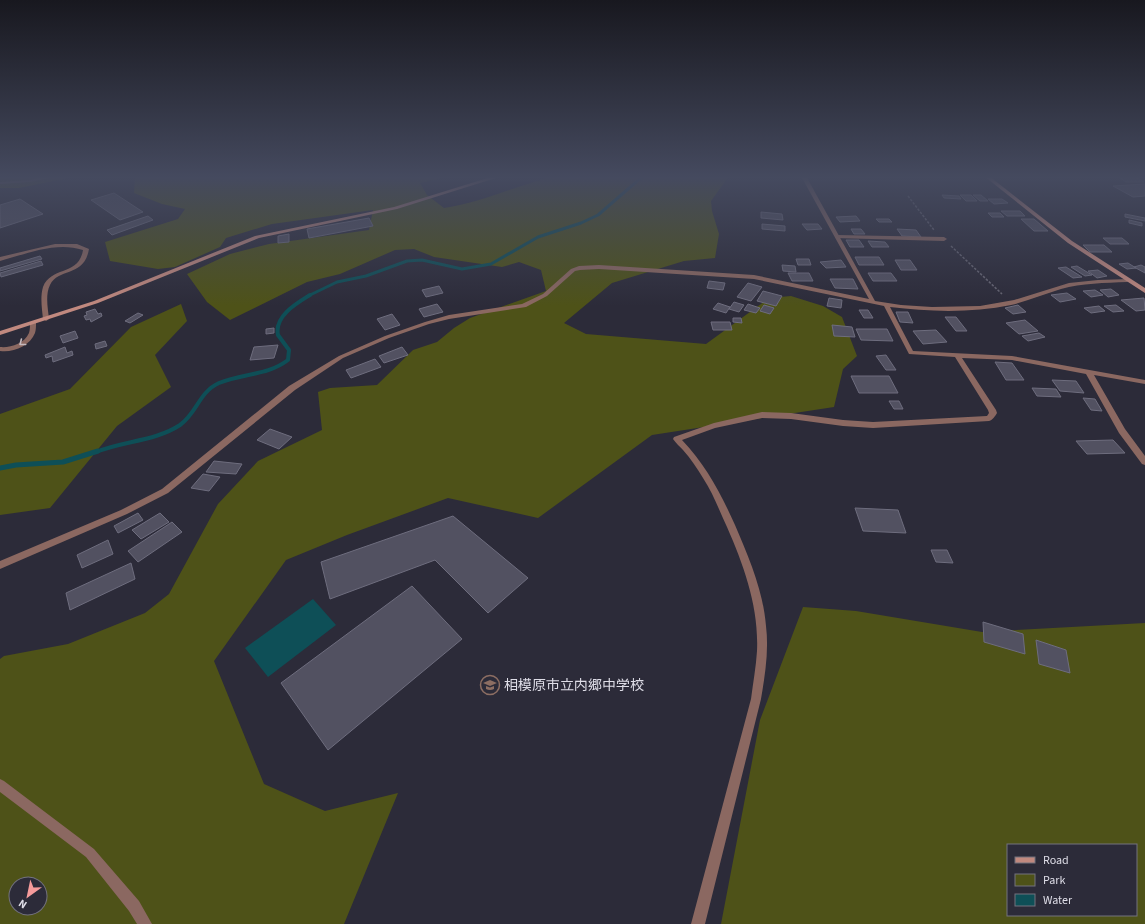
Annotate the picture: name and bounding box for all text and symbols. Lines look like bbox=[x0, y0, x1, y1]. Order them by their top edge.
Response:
one-way arrow bbox=[20, 338, 27, 345]
school or university icon: 相模原市立内郷中学校 bbox=[479, 674, 501, 696]
place label: 相模原市立内郷中学校 bbox=[504, 676, 644, 696]
legend bbox=[1007, 844, 1137, 916]
text: Road bbox=[1043, 852, 1069, 869]
text: Park bbox=[1043, 872, 1065, 889]
north arrow bbox=[8, 876, 48, 916]
text: Water bbox=[1043, 892, 1073, 909]
text: N bbox=[16, 896, 30, 912]

